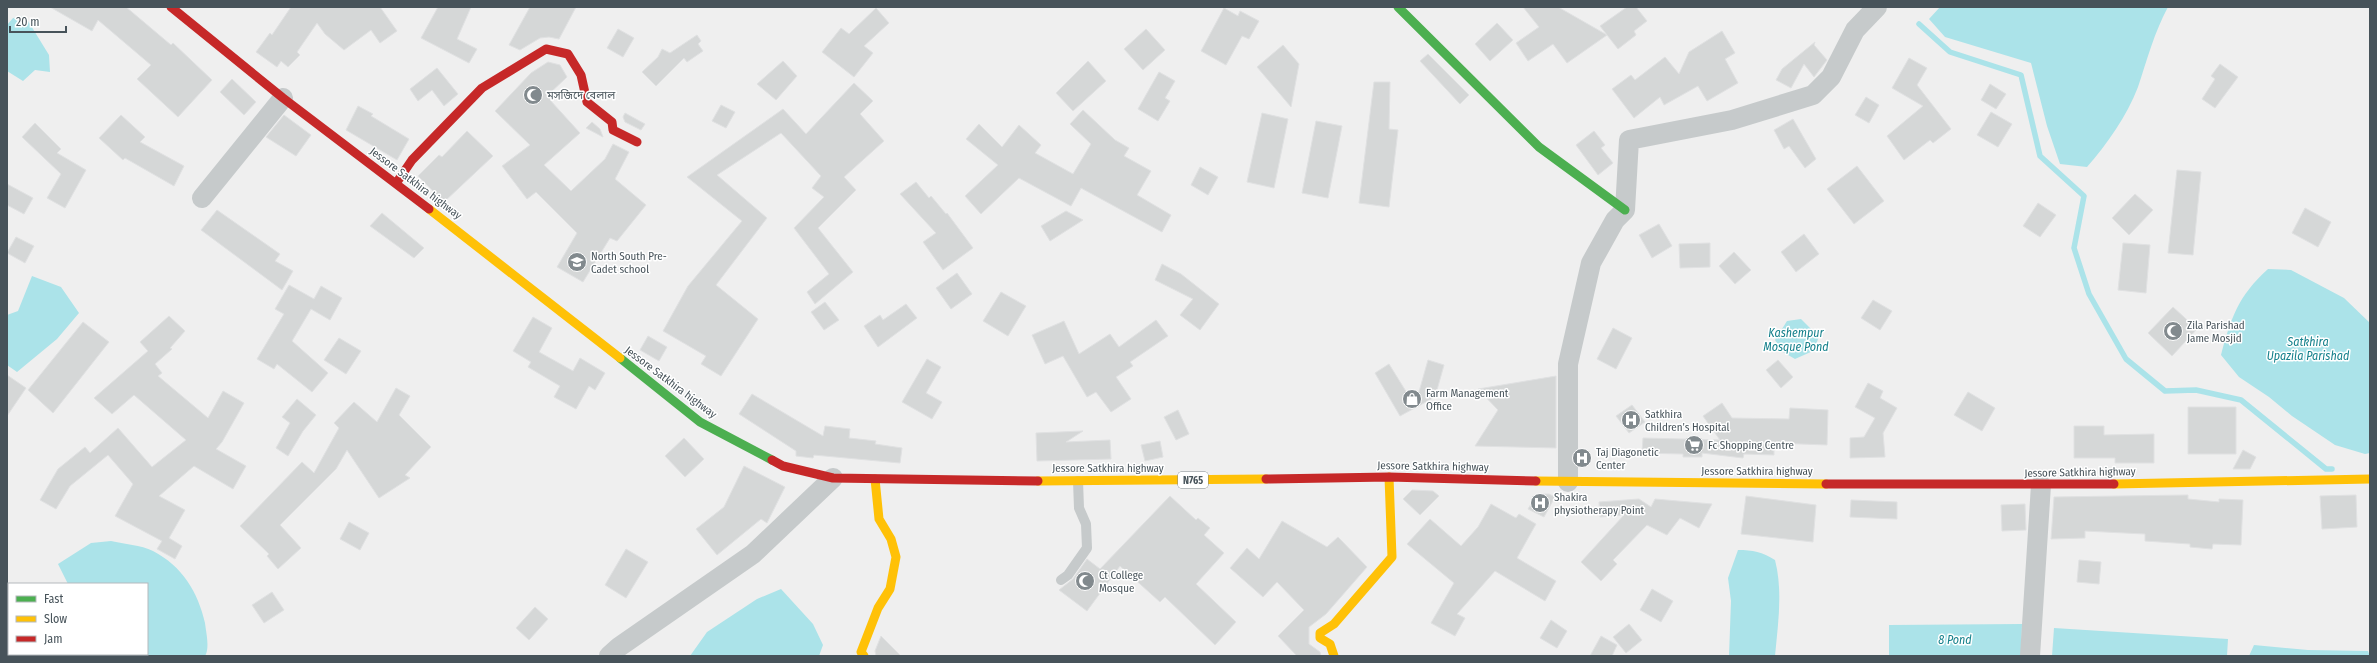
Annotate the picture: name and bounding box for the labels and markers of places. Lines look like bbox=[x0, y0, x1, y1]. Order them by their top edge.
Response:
mosque icon: মসজিদে বেলাল bbox=[522, 84, 544, 106]
place label: মসজিদে বেলাল bbox=[546, 89, 616, 102]
place label: North South Pre- Cadet school bbox=[591, 250, 667, 276]
school or university icon: North South Pre- Cadet school bbox=[566, 251, 588, 273]
place label: Zila Parishad Jame Mosjid bbox=[2187, 319, 2245, 345]
mosque icon: Zila Parishad Jame Mosjid bbox=[2162, 320, 2184, 342]
place label: Farm Management Office bbox=[1426, 387, 1509, 413]
shop icon: Farm Management Office bbox=[1401, 388, 1423, 410]
place label: Satkhira Children’s Hospital bbox=[1645, 408, 1730, 434]
hospital icon: Satkhira Children’s Hospital bbox=[1620, 409, 1642, 431]
supermarket icon: Fc Shopping Centre bbox=[1683, 434, 1705, 456]
place label: Fc Shopping Centre bbox=[1708, 439, 1794, 452]
place label: Taj Diagonetic Center bbox=[1596, 446, 1659, 472]
hospital icon: Taj Diagonetic Center bbox=[1571, 447, 1593, 469]
place label: Shakira physiotherapy Point bbox=[1554, 491, 1644, 517]
hospital icon: Shakira physiotherapy Point bbox=[1529, 492, 1551, 514]
place label: Ct College Mosque bbox=[1099, 569, 1143, 595]
mosque icon: Ct College Mosque bbox=[1074, 570, 1096, 592]

